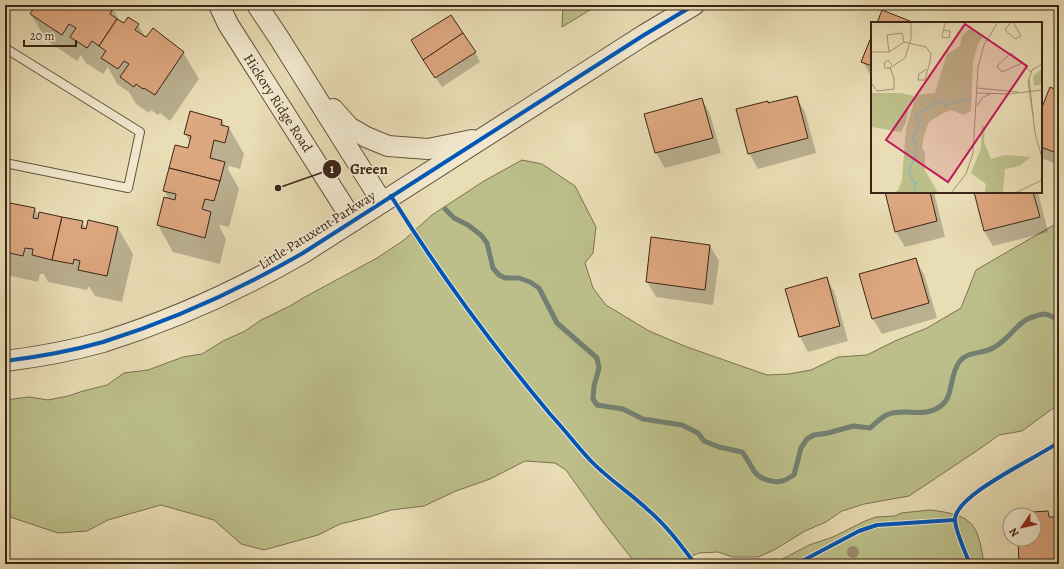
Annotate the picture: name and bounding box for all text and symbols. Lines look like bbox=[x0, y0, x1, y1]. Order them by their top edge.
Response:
scale bar bbox=[24, 22, 76, 48]
inset map bbox=[871, 22, 1042, 193]
text: 20 m bbox=[30, 28, 54, 44]
street label: Hickory Ridge Road bbox=[239, 50, 317, 156]
callout: Green bbox=[322, 155, 396, 182]
text: Green bbox=[350, 159, 388, 179]
text: 1 bbox=[330, 161, 335, 177]
street label: Little Patuxent Parkway bbox=[255, 186, 380, 274]
north arrow bbox=[1002, 507, 1042, 547]
text: N bbox=[1006, 525, 1023, 540]

